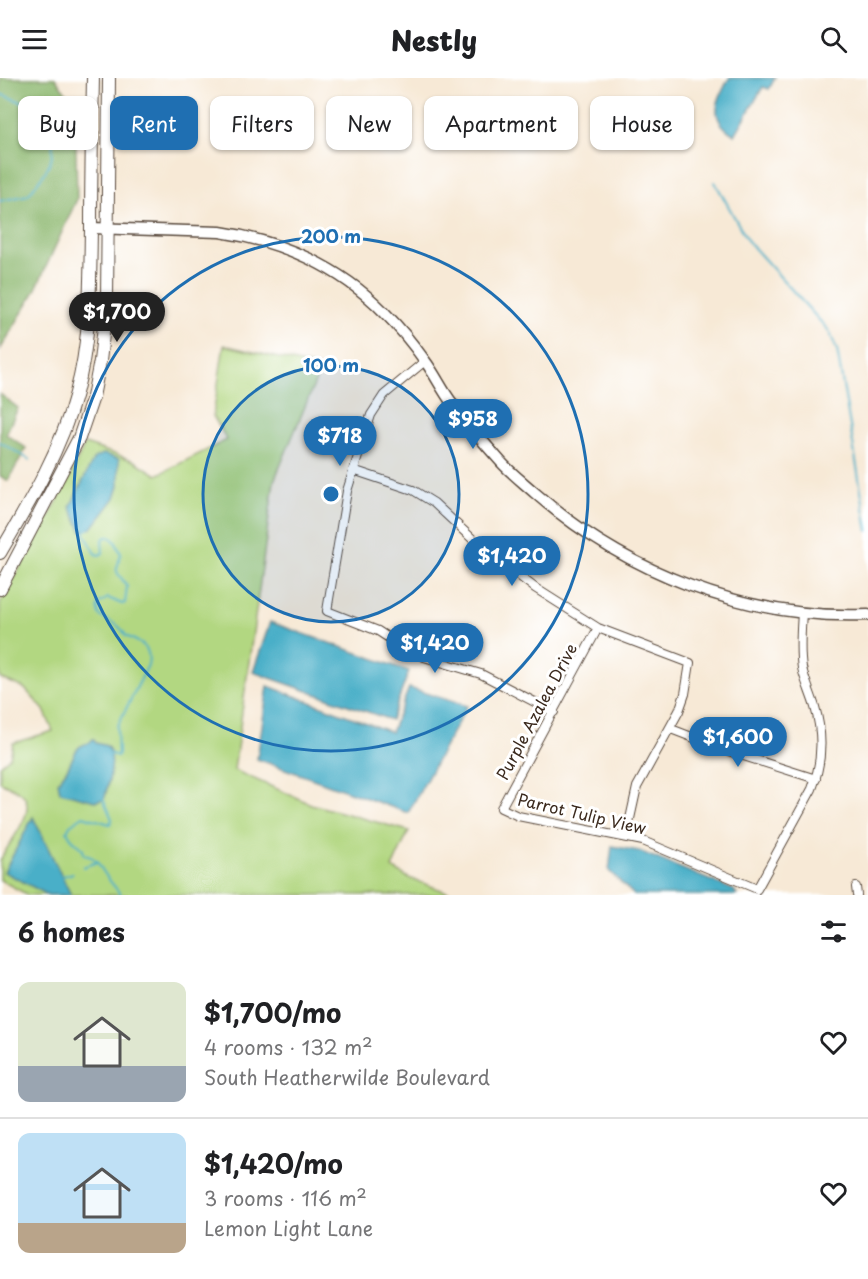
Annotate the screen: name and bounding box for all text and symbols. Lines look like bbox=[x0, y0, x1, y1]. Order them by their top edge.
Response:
text: Nestly bbox=[391, 19, 477, 60]
icon: menu bbox=[18, 23, 51, 56]
icon: search bbox=[817, 23, 850, 56]
chip: Buy bbox=[18, 96, 98, 150]
chip: Rent bbox=[110, 96, 198, 150]
chip: Filters bbox=[210, 96, 314, 150]
chip: New bbox=[326, 96, 412, 150]
chip: Apartment bbox=[424, 96, 578, 150]
chip: House bbox=[590, 96, 694, 150]
text: 200 m bbox=[301, 222, 361, 249]
pin: $1,700 bbox=[68, 292, 166, 343]
text: $1,700 bbox=[83, 296, 151, 326]
text: 100 m bbox=[303, 351, 359, 378]
pin: $958 bbox=[437, 399, 509, 450]
text: $958 bbox=[448, 403, 498, 433]
pin: $718 bbox=[304, 416, 376, 467]
text: $718 bbox=[318, 420, 362, 450]
centre of rings bbox=[321, 484, 341, 504]
pin: $1,420 bbox=[463, 536, 561, 587]
text: $1,420 bbox=[477, 540, 547, 570]
pin: $1,420 bbox=[386, 623, 484, 674]
text: $1,420 bbox=[400, 627, 470, 657]
street label: Purple Azalea Drive bbox=[490, 638, 582, 784]
pin: $1,600 bbox=[689, 717, 787, 768]
text: $1,600 bbox=[703, 721, 773, 751]
street label: Parrot Tulip View bbox=[516, 787, 649, 840]
text: 6 homes bbox=[18, 912, 125, 951]
icon: filters bbox=[817, 915, 850, 948]
text: $1,700/mo bbox=[204, 993, 341, 1032]
icon: home bbox=[66, 1006, 138, 1078]
icon: heart bbox=[817, 1026, 850, 1059]
text: 4 rooms · 132 m² bbox=[204, 1032, 373, 1062]
text: South Heatherwilde Boulevard bbox=[204, 1062, 490, 1092]
text: $1,420/mo bbox=[204, 1144, 343, 1183]
icon: home bbox=[66, 1157, 138, 1229]
icon: heart bbox=[817, 1177, 850, 1210]
text: 3 rooms · 116 m² bbox=[204, 1183, 367, 1213]
text: Lemon Light Lane bbox=[204, 1213, 373, 1243]

